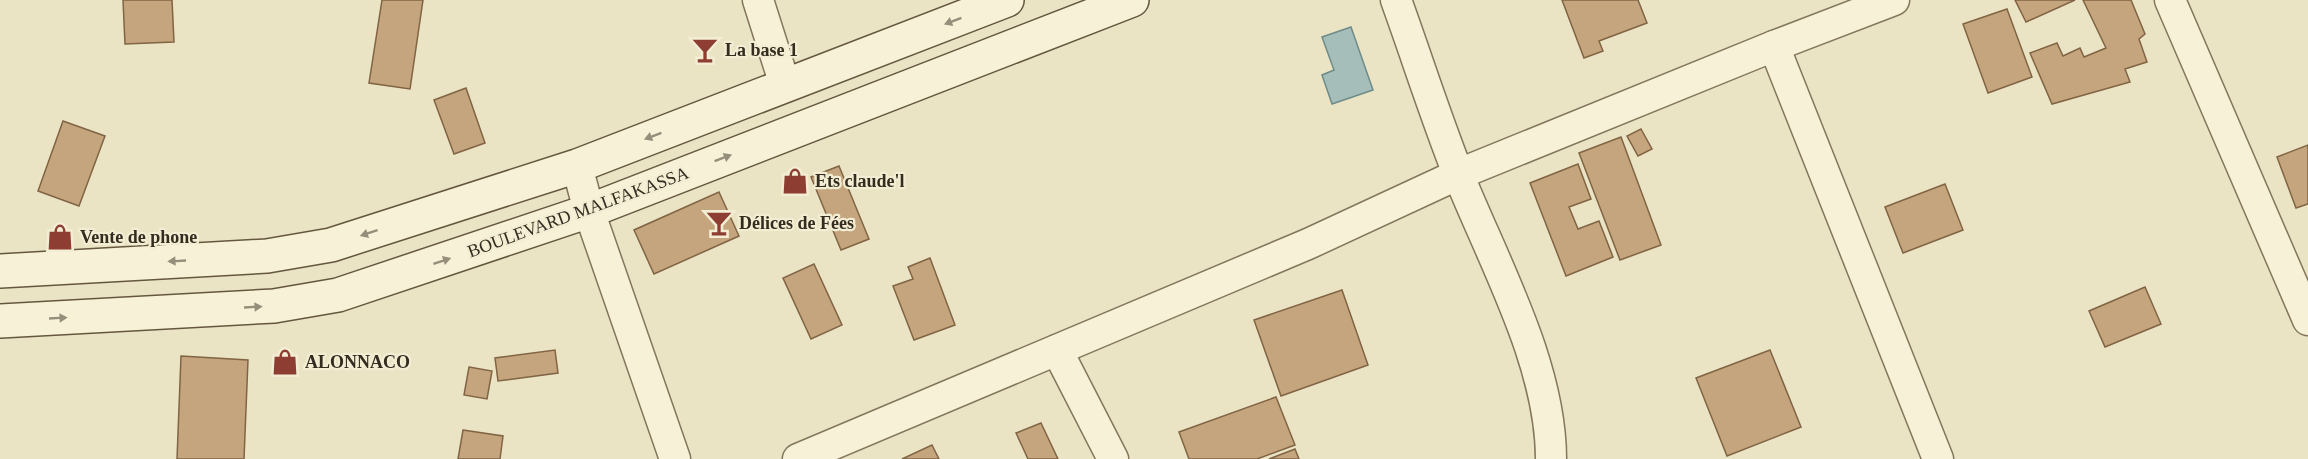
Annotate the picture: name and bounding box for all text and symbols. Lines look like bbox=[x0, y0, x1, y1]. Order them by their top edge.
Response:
one-way arrow bbox=[943, 16, 961, 26]
bar icon: La base 1 bbox=[690, 35, 720, 65]
place label: La base 1 bbox=[725, 40, 798, 60]
one-way arrow bbox=[644, 132, 662, 141]
one-way arrow bbox=[715, 153, 733, 163]
street label: BOULEVARD MALFAKASSA bbox=[465, 163, 691, 261]
shop icon: Ets claude'l bbox=[780, 166, 810, 196]
place label: Ets claude'l bbox=[815, 171, 905, 191]
bar icon: Délices de Fées bbox=[704, 208, 734, 238]
place label: Délices de Fées bbox=[739, 213, 854, 233]
shop icon: Vente de phone bbox=[45, 222, 75, 252]
place label: Vente de phone bbox=[80, 227, 197, 247]
one-way arrow bbox=[360, 229, 378, 238]
one-way arrow bbox=[433, 256, 451, 265]
one-way arrow bbox=[168, 257, 187, 266]
one-way arrow bbox=[244, 303, 263, 312]
one-way arrow bbox=[49, 314, 68, 323]
shop icon: ALONNACO bbox=[270, 347, 300, 377]
place label: ALONNACO bbox=[305, 352, 410, 372]

